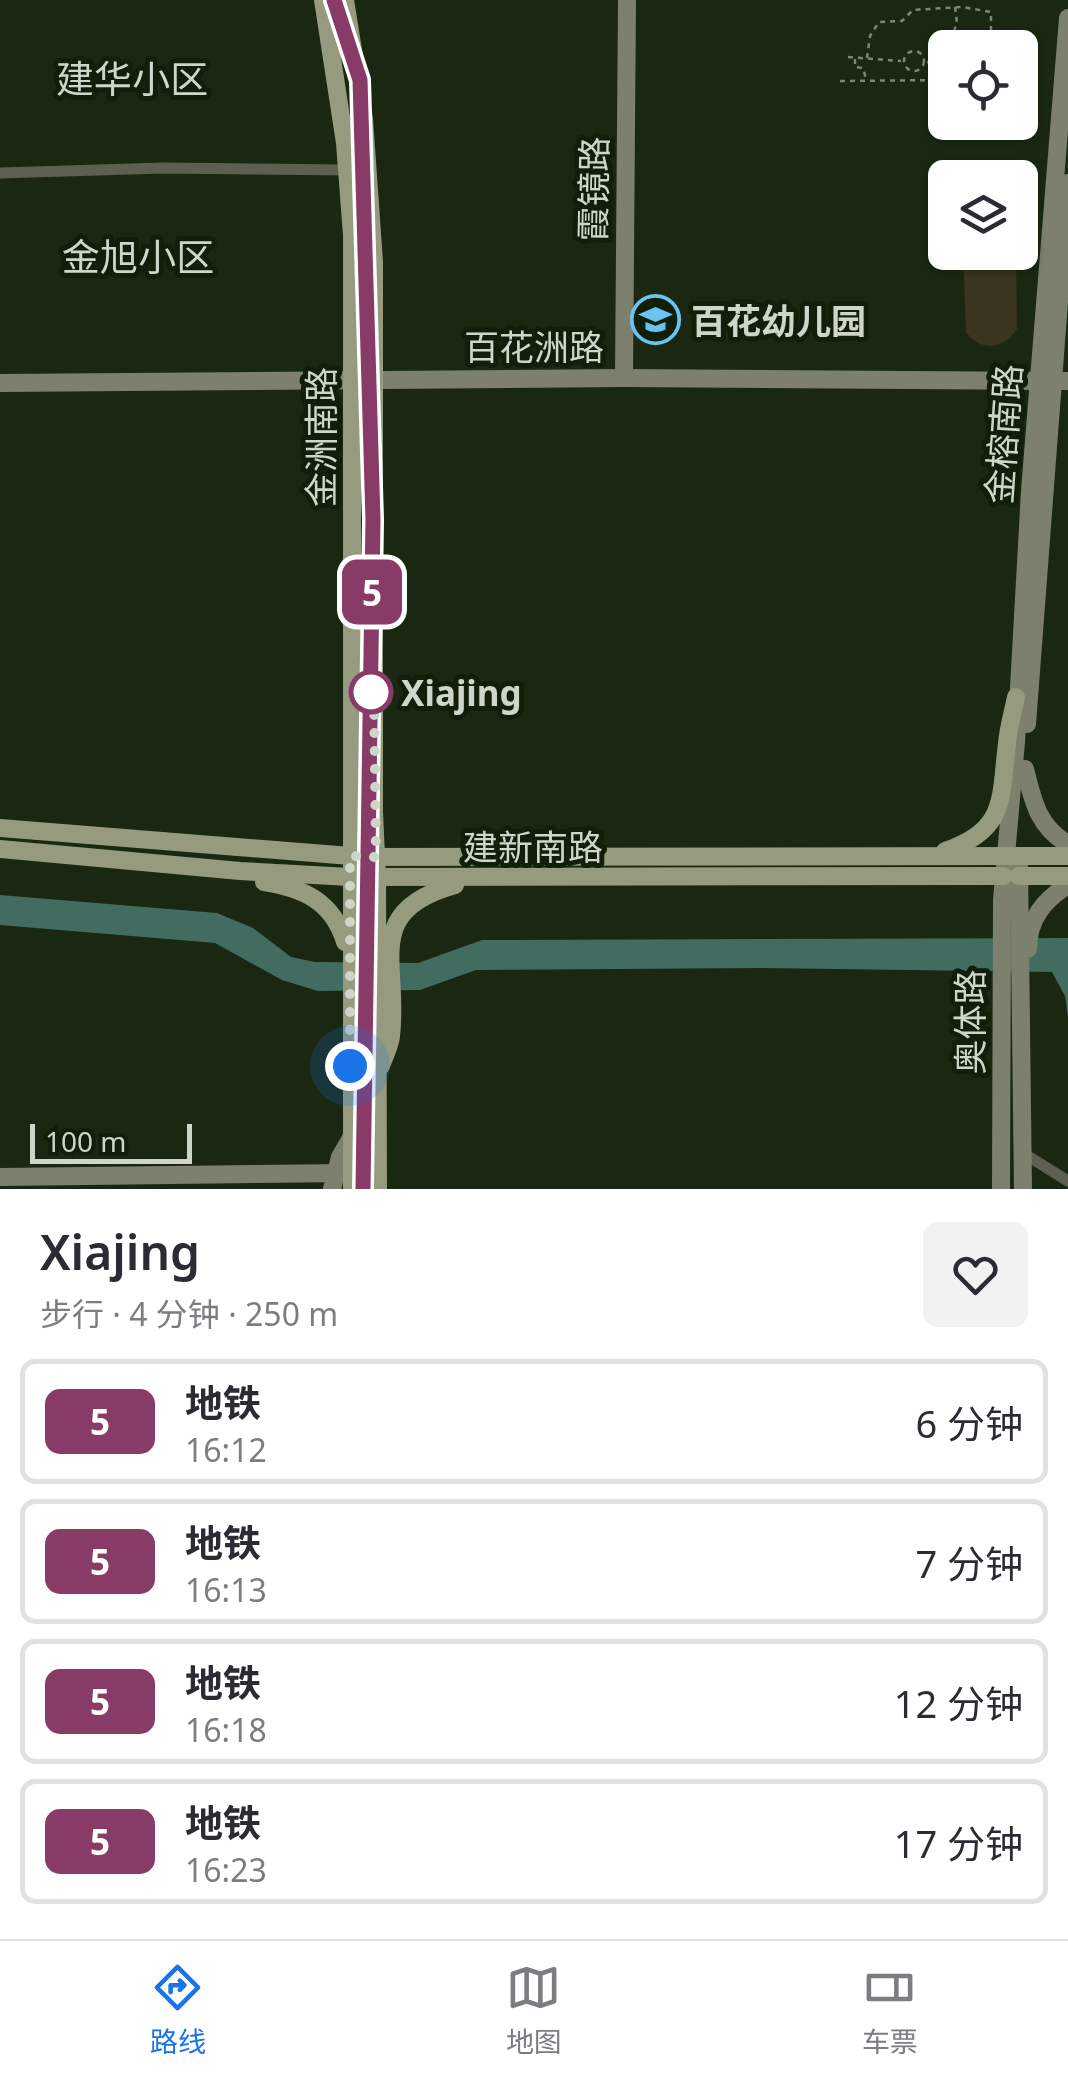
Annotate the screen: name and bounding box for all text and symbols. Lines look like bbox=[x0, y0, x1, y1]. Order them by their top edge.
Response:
map controls bbox=[928, 30, 1038, 270]
button: locate bbox=[928, 30, 1038, 140]
district label: 建华小区 bbox=[56, 52, 208, 104]
street label: 霞镜路 bbox=[569, 136, 617, 242]
button: layers bbox=[928, 160, 1038, 270]
district label: 金旭小区 bbox=[62, 230, 214, 282]
school or university icon: 百花幼儿园 bbox=[630, 294, 682, 346]
place label: 百花幼儿园 bbox=[691, 297, 866, 344]
street label: 百花洲路 bbox=[464, 323, 604, 370]
street label: 金榕南路 bbox=[975, 363, 1031, 505]
street label: 金洲南路 bbox=[297, 367, 344, 507]
line badge: 5 bbox=[340, 560, 404, 624]
text: 5 bbox=[362, 569, 382, 616]
place label: Xiajing bbox=[401, 669, 522, 716]
marker: Xiajing bbox=[350, 671, 392, 713]
street label: 建新南路 bbox=[463, 823, 603, 870]
street label: 奥体路 bbox=[946, 969, 993, 1075]
your location bbox=[325, 1041, 375, 1091]
scale bar bbox=[30, 1119, 192, 1164]
text: 100 m bbox=[45, 1122, 127, 1160]
text: Xiajing bbox=[40, 1219, 200, 1284]
button: heart bbox=[923, 1222, 1028, 1327]
text: 步行 · 4 分钟 · 250 m bbox=[40, 1292, 338, 1335]
text: 地铁 bbox=[185, 1376, 261, 1428]
text: 6 分钟 bbox=[915, 1397, 1023, 1449]
text: 5 bbox=[90, 1398, 110, 1445]
text: 16:12 bbox=[185, 1428, 267, 1471]
text: 地铁 bbox=[185, 1516, 261, 1568]
text: 7 分钟 bbox=[915, 1537, 1023, 1589]
text: 5 bbox=[90, 1538, 110, 1585]
text: 16:13 bbox=[185, 1568, 267, 1611]
text: 地铁 bbox=[185, 1656, 261, 1708]
text: 12 分钟 bbox=[894, 1677, 1023, 1729]
text: 5 bbox=[90, 1678, 110, 1725]
text: 16:18 bbox=[185, 1708, 267, 1751]
text: 地铁 bbox=[185, 1796, 261, 1848]
text: 17 分钟 bbox=[894, 1817, 1023, 1869]
text: 5 bbox=[90, 1818, 110, 1865]
text: 16:23 bbox=[185, 1848, 267, 1891]
tab: 路线 bbox=[150, 1960, 206, 2060]
tab: 地图 bbox=[506, 1960, 562, 2060]
tab: 车票 bbox=[862, 1960, 918, 2060]

